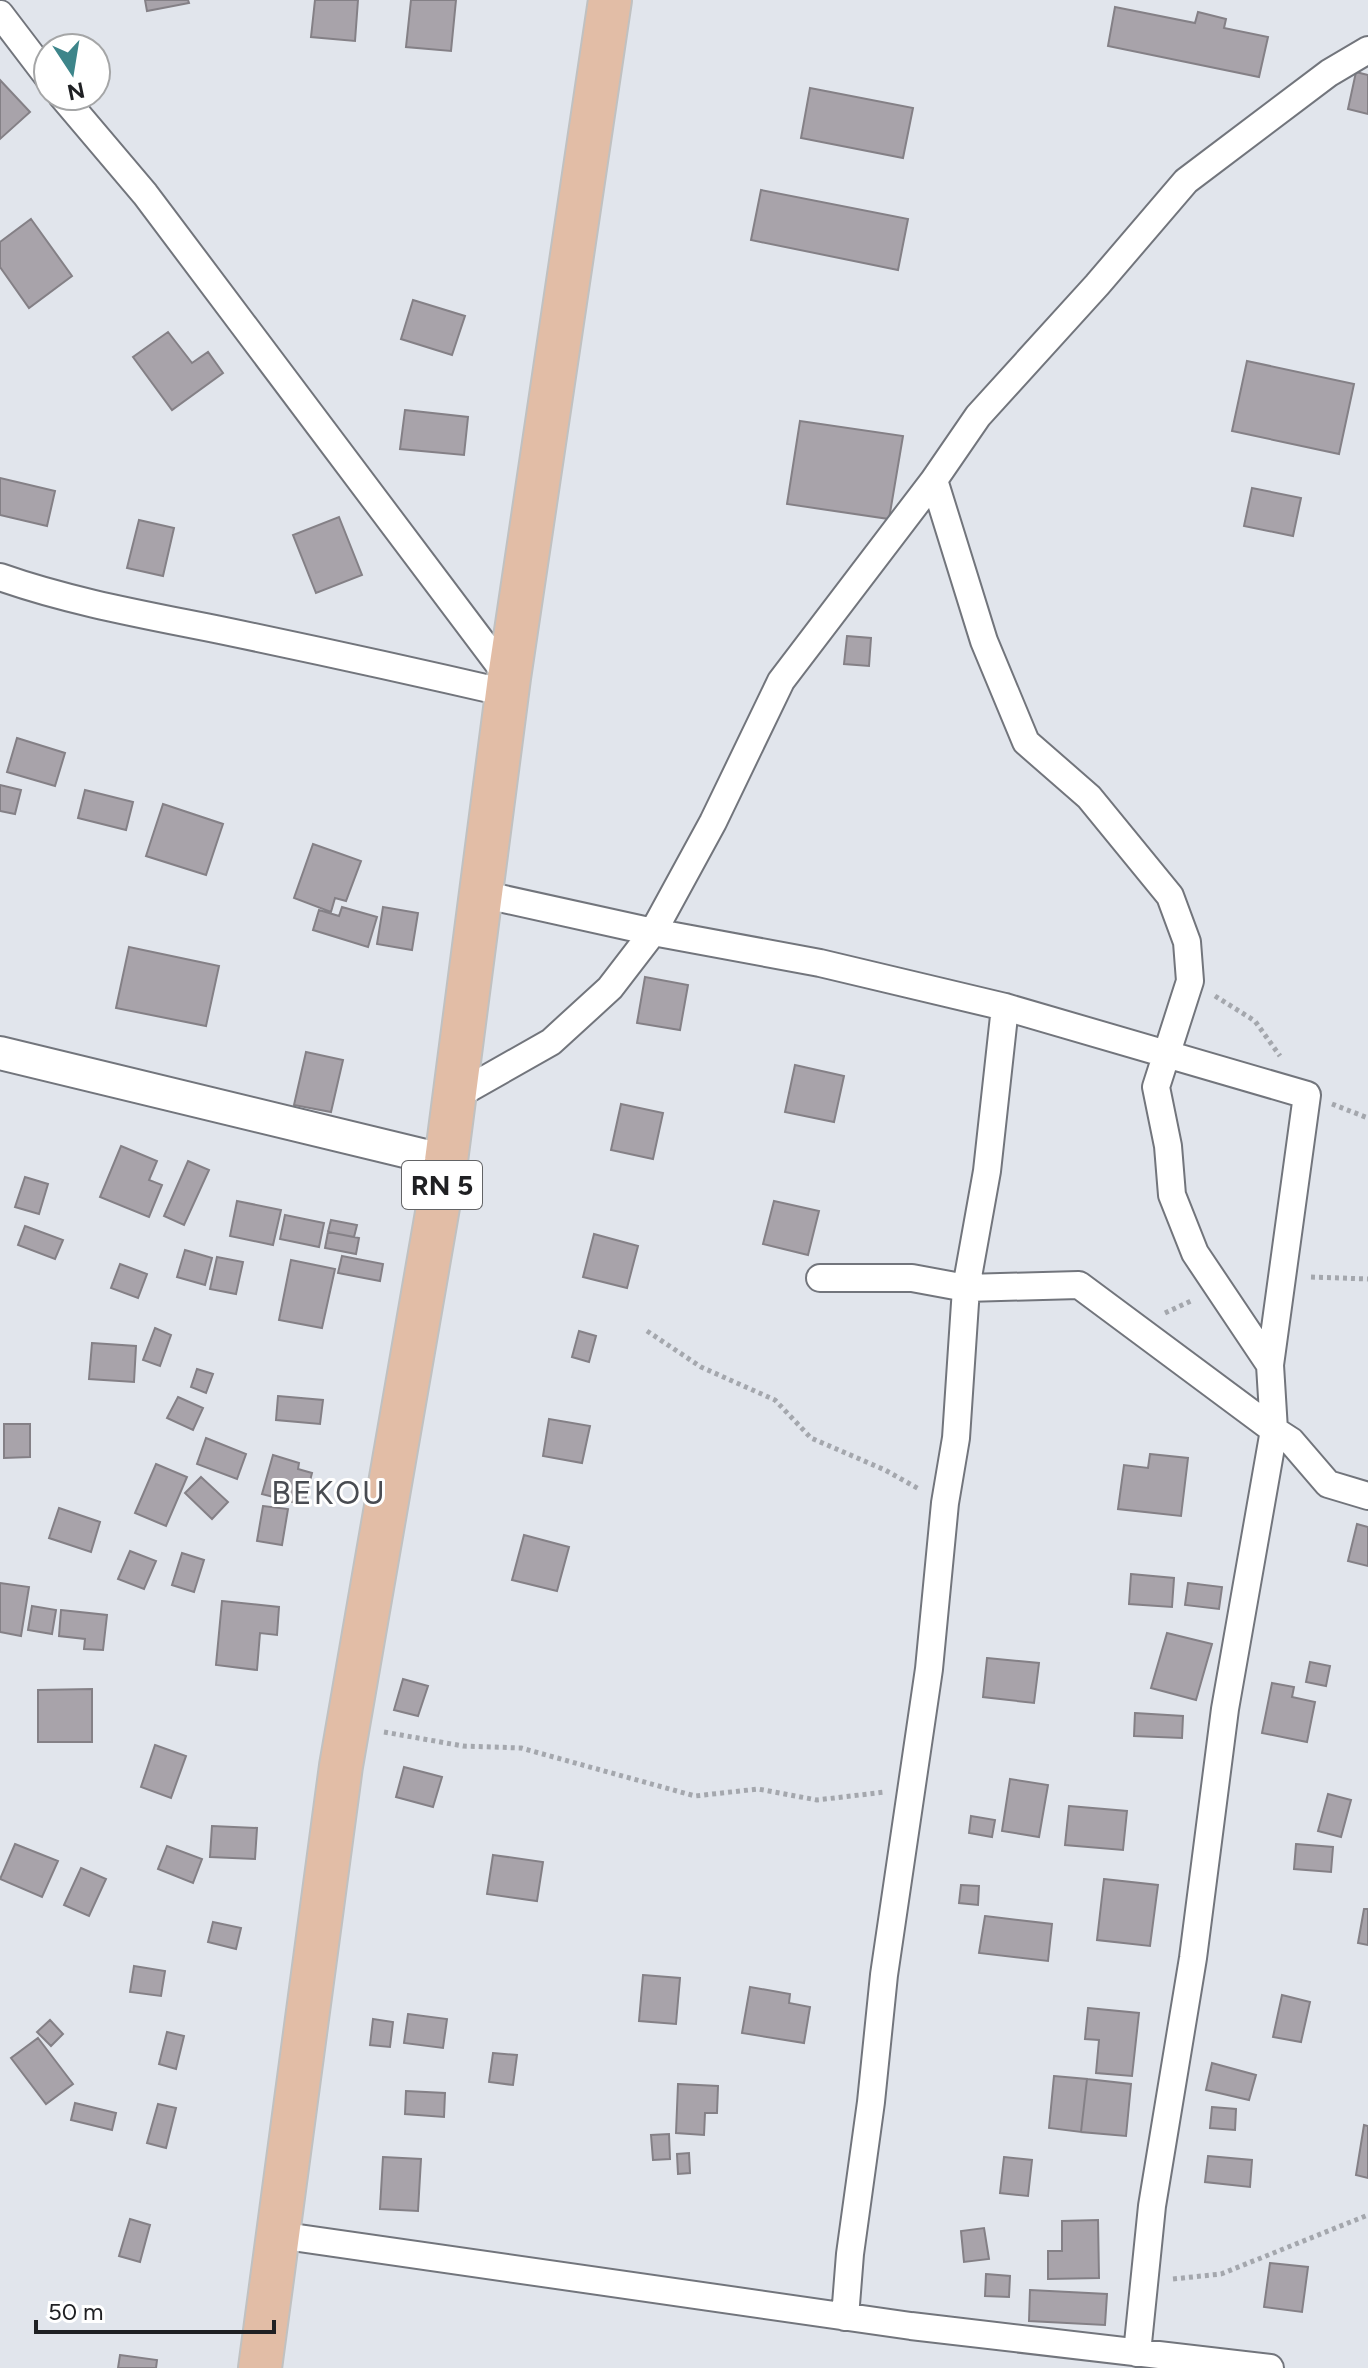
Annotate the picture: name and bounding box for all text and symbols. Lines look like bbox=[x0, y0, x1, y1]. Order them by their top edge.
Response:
north arrow bbox=[32, 32, 112, 112]
text: N bbox=[65, 76, 87, 106]
road number: RN 5 bbox=[402, 1161, 482, 1209]
district label: BEKOU bbox=[271, 1474, 387, 1512]
scale bar bbox=[36, 2284, 274, 2334]
text: 50 m bbox=[48, 2297, 104, 2326]

